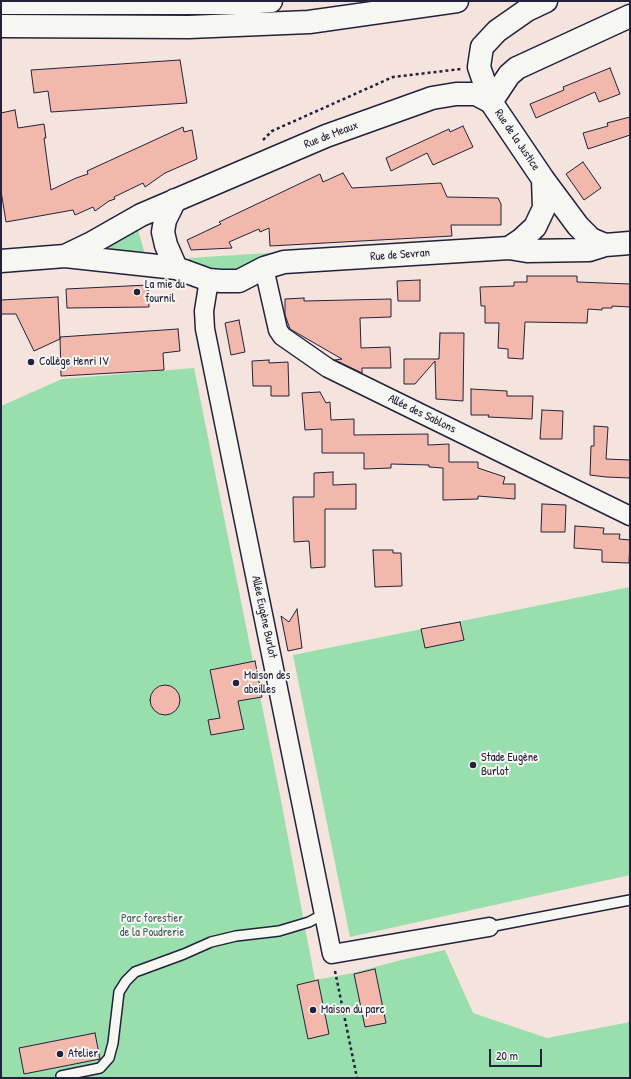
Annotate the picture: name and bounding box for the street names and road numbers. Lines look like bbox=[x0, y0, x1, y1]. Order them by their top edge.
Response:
street label: Rue de la Justice bbox=[491, 107, 543, 173]
street label: Rue de Meaux bbox=[302, 118, 360, 152]
street label: Rue de Sevran bbox=[370, 246, 430, 264]
street label: Allée des Sablons bbox=[386, 391, 458, 437]
street label: Allée Eugène Burlot bbox=[248, 574, 280, 660]

